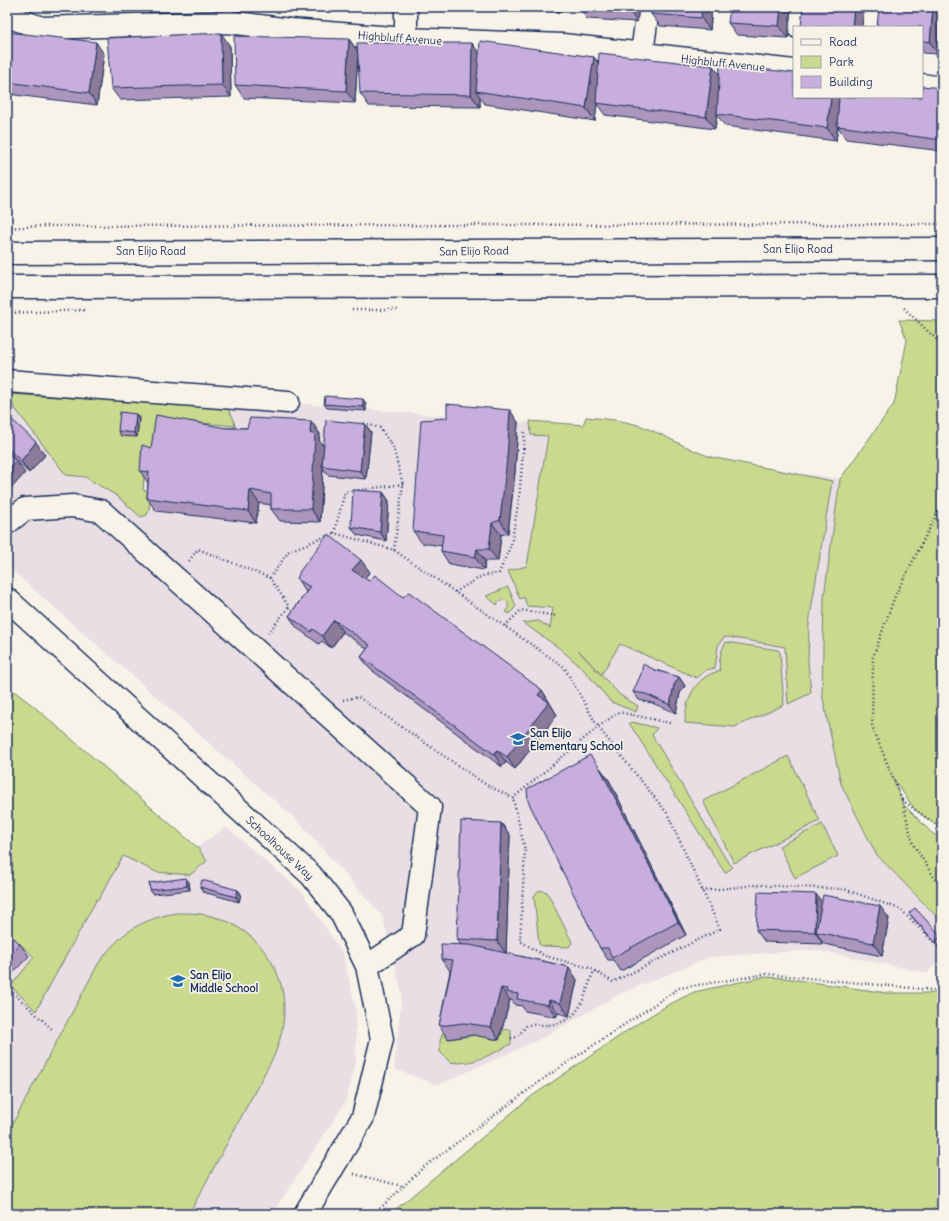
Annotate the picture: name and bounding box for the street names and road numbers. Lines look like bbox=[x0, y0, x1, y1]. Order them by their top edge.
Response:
street label: Highbluff Avenue bbox=[357, 28, 443, 48]
street label: Highbluff Avenue bbox=[680, 52, 766, 74]
street label: San Elijo Road bbox=[763, 242, 833, 256]
street label: San Elijo Road bbox=[439, 243, 510, 259]
street label: San Elijo Road bbox=[116, 244, 186, 258]
street label: Schoolhouse Way bbox=[243, 813, 317, 883]

